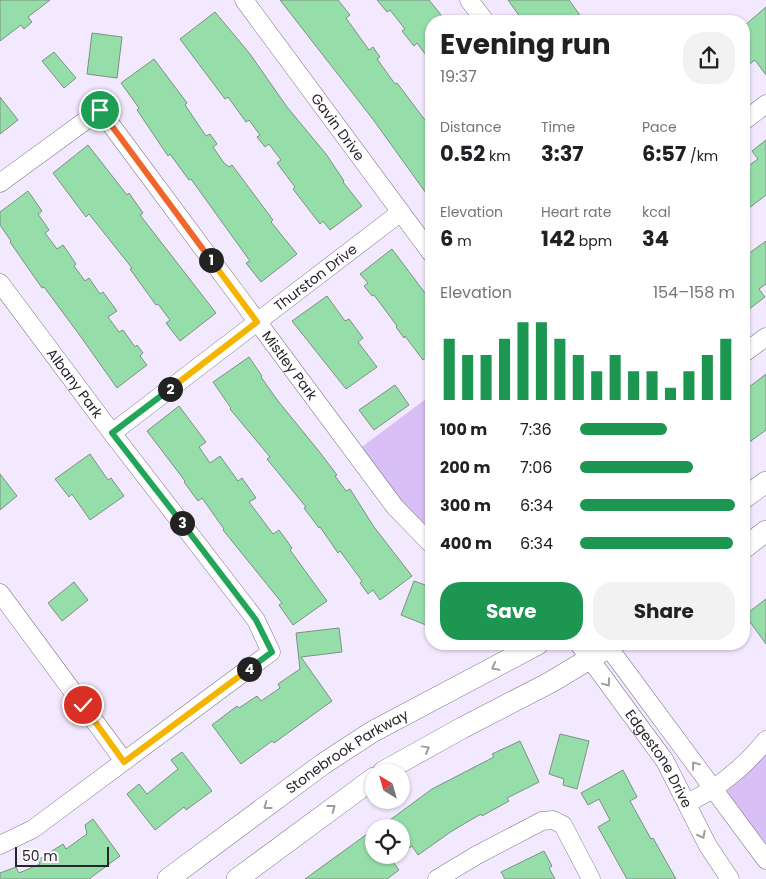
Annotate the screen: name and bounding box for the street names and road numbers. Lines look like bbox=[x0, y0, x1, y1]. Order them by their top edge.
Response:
street label: Gavin Drive bbox=[306, 89, 370, 165]
street label: Thurston Drive bbox=[270, 239, 361, 316]
street label: Mistley Park bbox=[257, 327, 323, 405]
street label: Albany Park bbox=[42, 344, 108, 423]
street label: Stonebrook Parkway bbox=[282, 705, 412, 798]
street label: Edgestone Drive bbox=[620, 705, 697, 811]

